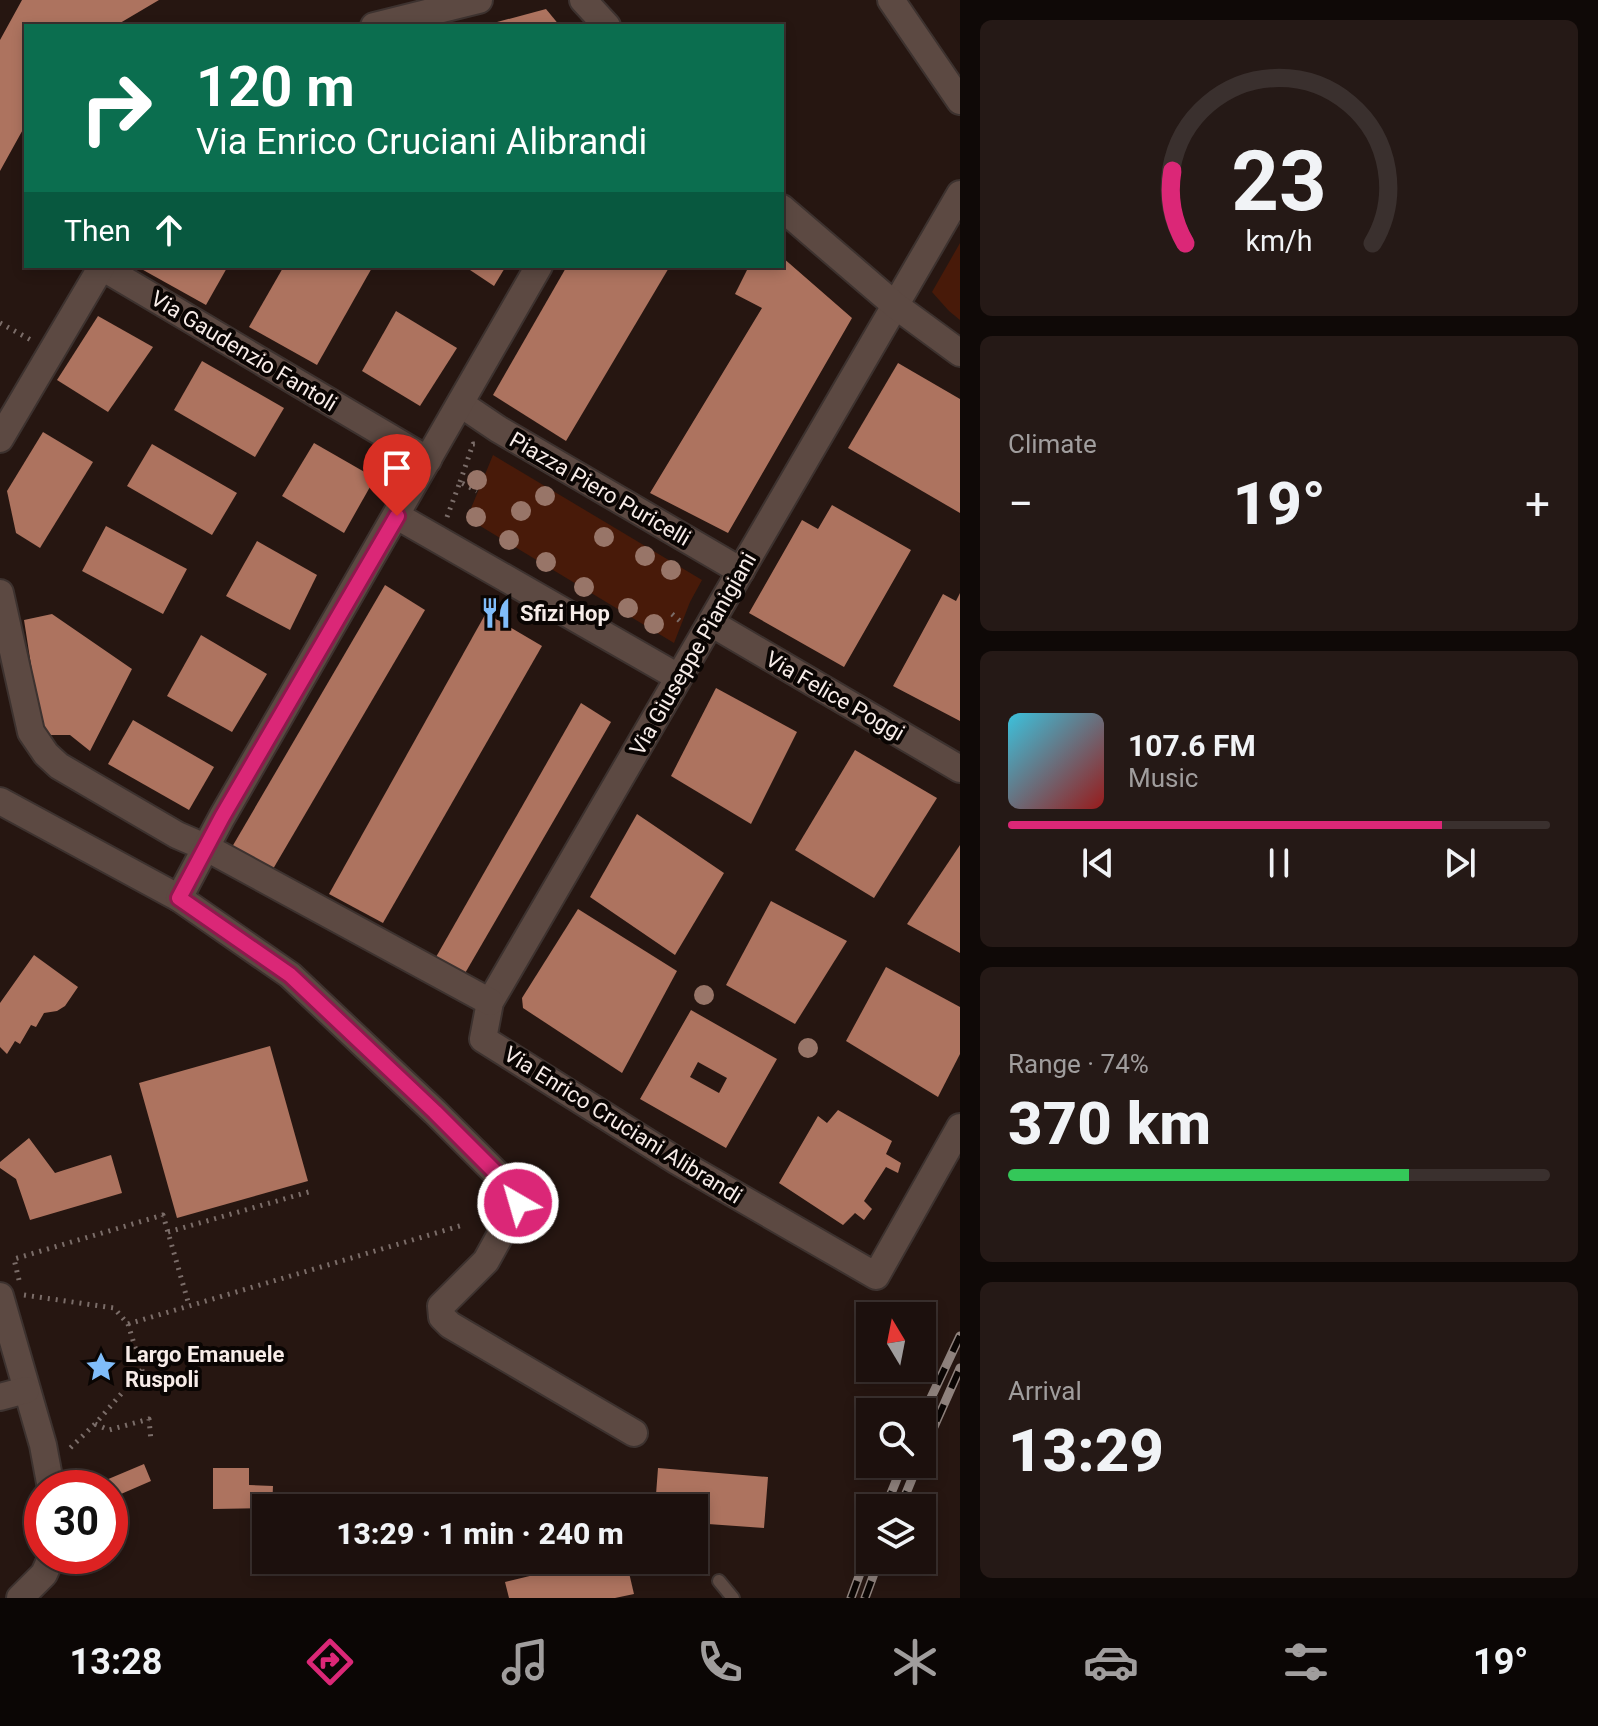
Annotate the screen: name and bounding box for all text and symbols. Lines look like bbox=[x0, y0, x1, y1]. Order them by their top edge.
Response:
text: 120 m bbox=[196, 54, 355, 120]
icon: right bbox=[64, 56, 168, 160]
text: Via Enrico Cruciani Alibrandi bbox=[196, 121, 647, 163]
text: 23 bbox=[1231, 132, 1327, 229]
icon: ahead bbox=[147, 208, 191, 252]
text: Then bbox=[64, 213, 131, 248]
text: km/h bbox=[1245, 224, 1313, 258]
street label: Via Gaudenzio Fantoli bbox=[146, 286, 342, 416]
street label: Piazza Piero Puricelli bbox=[505, 427, 695, 551]
text: Climate bbox=[1008, 429, 1097, 459]
pin bbox=[363, 434, 431, 516]
icon: arrive bbox=[375, 446, 419, 490]
text: 19° bbox=[1233, 468, 1326, 539]
text: − bbox=[1008, 478, 1033, 530]
text: + bbox=[1525, 478, 1550, 530]
street label: Via Giuseppe Pianigiani bbox=[625, 548, 761, 760]
restaurant icon: Sfizi Hop bbox=[479, 596, 513, 630]
place label: Sfizi Hop bbox=[520, 601, 610, 626]
street label: Via Felice Poggi bbox=[761, 646, 909, 746]
text: 107.6 FM bbox=[1128, 728, 1256, 763]
text: Music bbox=[1128, 763, 1198, 793]
icon: previous bbox=[1076, 841, 1120, 885]
icon: pause bbox=[1257, 841, 1301, 885]
icon: next bbox=[1438, 841, 1482, 885]
street label: Via Enrico Cruciani Alibrandi bbox=[499, 1041, 747, 1209]
text: Range · 74% bbox=[1008, 1049, 1149, 1079]
text: 370 km bbox=[1008, 1088, 1211, 1159]
position arrow bbox=[476, 1161, 560, 1245]
north arrow bbox=[856, 1302, 936, 1382]
map controls bbox=[856, 1302, 936, 1574]
place label: Largo Emanuele Ruspoli bbox=[125, 1342, 285, 1392]
place icon: Largo Emanuele Ruspoli bbox=[84, 1350, 118, 1384]
text: Arrival bbox=[1008, 1376, 1082, 1406]
button: search bbox=[856, 1398, 936, 1478]
text: 13:29 bbox=[1008, 1415, 1164, 1486]
speed limit sign: 30 bbox=[24, 1470, 128, 1574]
button: layers bbox=[856, 1494, 936, 1574]
text: 13:29 · 1 min · 240 m bbox=[336, 1516, 624, 1551]
icon: directions bbox=[302, 1634, 358, 1690]
icon: music bbox=[497, 1634, 553, 1690]
icon: phone bbox=[692, 1634, 748, 1690]
icon: climate bbox=[887, 1634, 943, 1690]
icon: car bbox=[1083, 1634, 1139, 1690]
icon: filters bbox=[1278, 1634, 1334, 1690]
text: 13:28 bbox=[70, 1641, 162, 1683]
text: 19° bbox=[1473, 1641, 1528, 1683]

